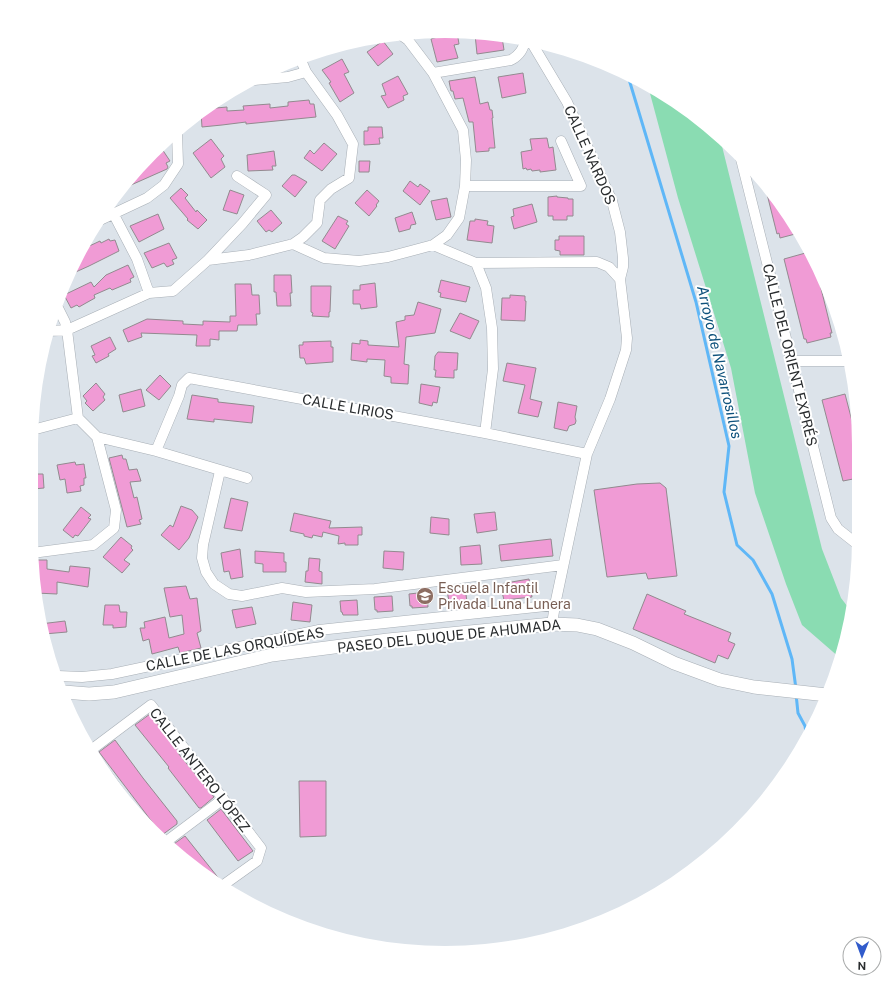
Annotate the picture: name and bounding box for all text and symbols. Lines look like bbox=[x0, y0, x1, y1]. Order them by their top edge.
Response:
street label: CALLE NARDOS bbox=[561, 103, 619, 207]
street label: CALLE DEL ORIENT EXPRÉS bbox=[760, 262, 821, 448]
water label: Arroyo de Navarrosillos bbox=[694, 284, 746, 440]
street label: CALLE LIRIOS bbox=[301, 391, 395, 423]
place label: Escuela Infantil Privada Luna Lunera bbox=[438, 580, 571, 612]
school or university icon: Escuela Infantil Privada Luna Lunera bbox=[415, 586, 435, 606]
street label: PASEO DEL DUQUE DE AHUMADA bbox=[336, 616, 562, 656]
street label: CALLE DE LAS ORQUÍDEAS bbox=[144, 623, 326, 674]
street label: CALLE ANTERO LÓPEZ bbox=[147, 704, 255, 835]
north arrow bbox=[842, 936, 882, 976]
text: N bbox=[857, 960, 866, 972]

